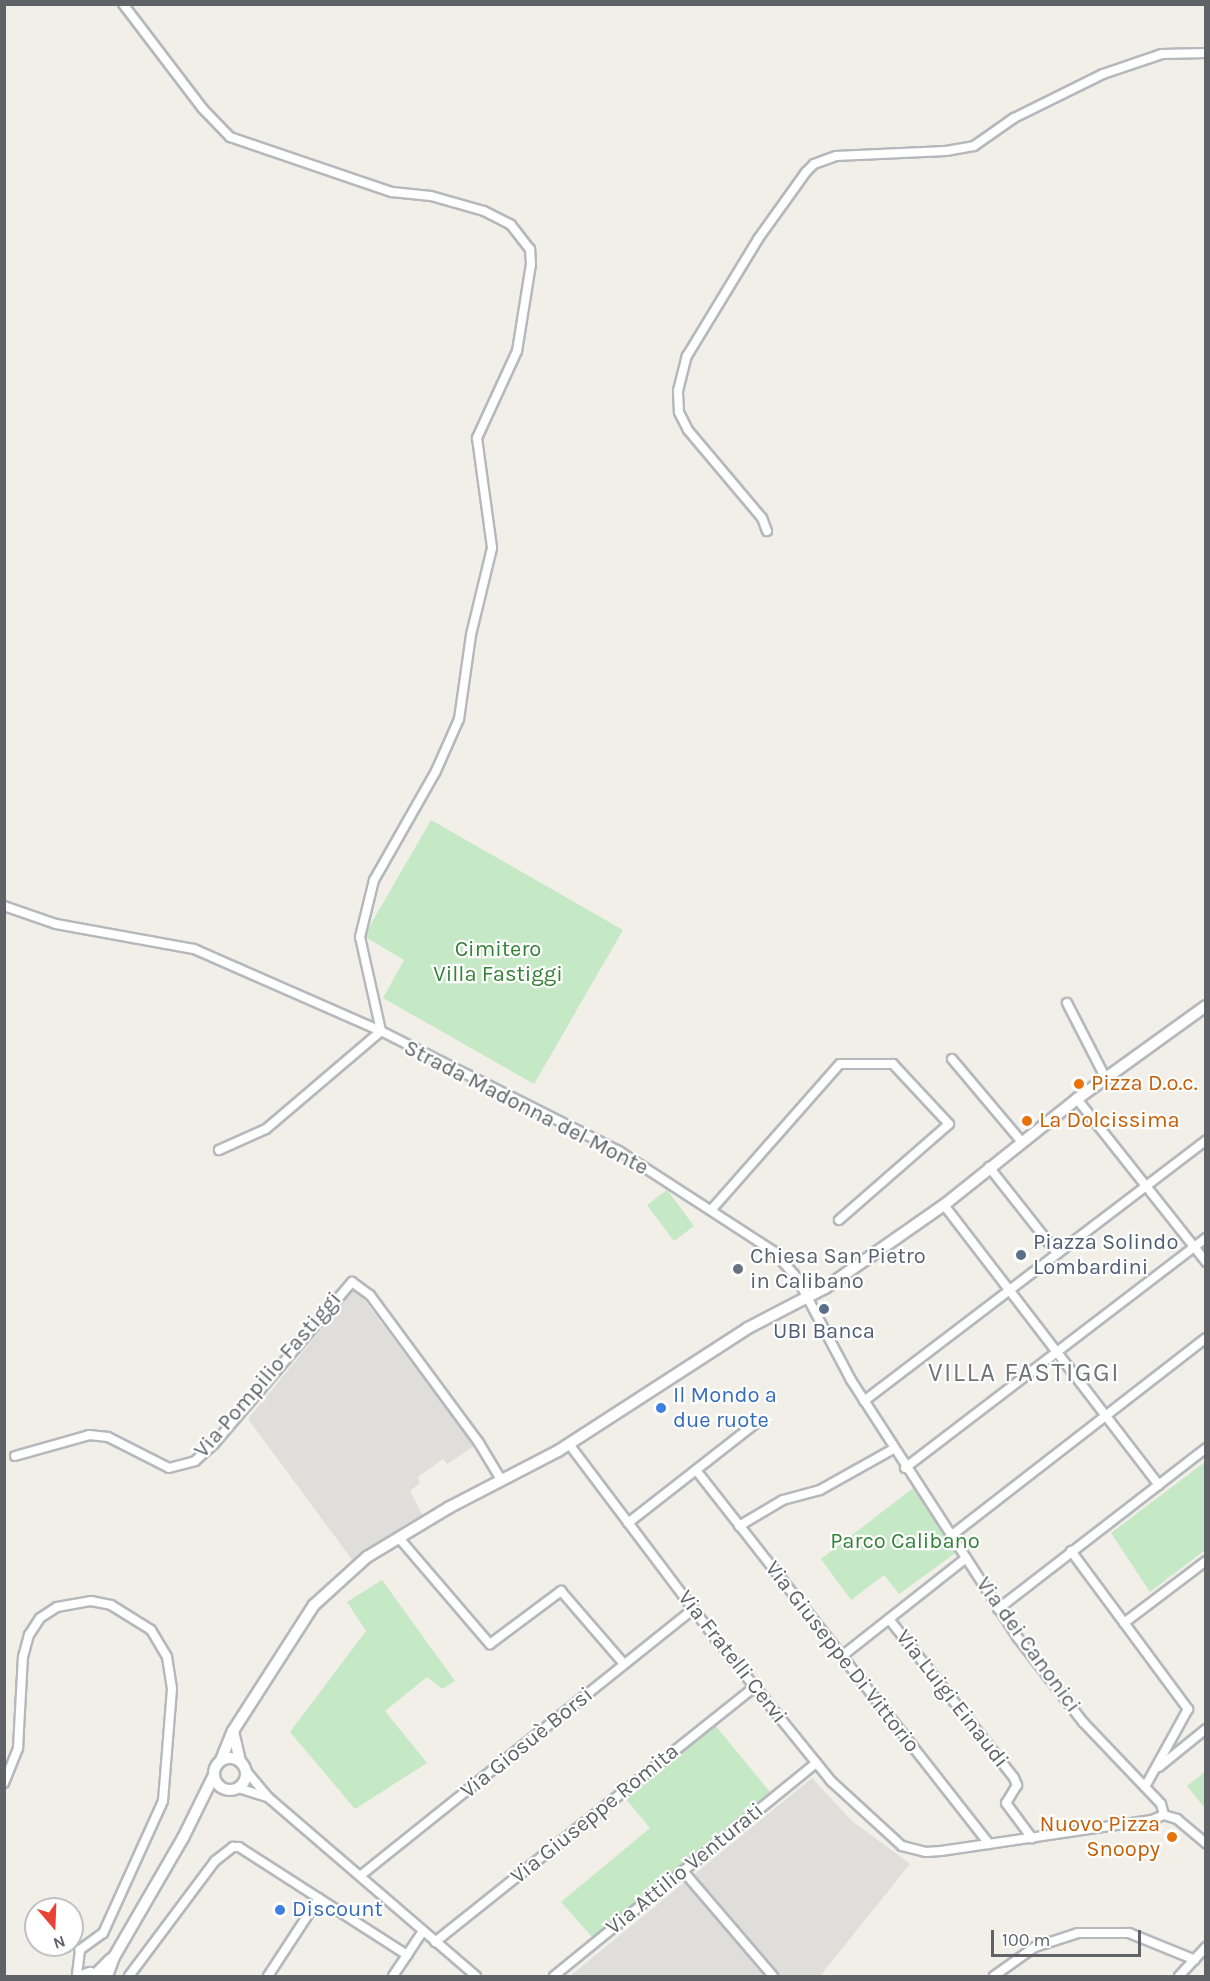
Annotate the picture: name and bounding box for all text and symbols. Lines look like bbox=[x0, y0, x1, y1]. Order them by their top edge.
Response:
park label: Cimitero Villa Fastiggi bbox=[433, 936, 563, 987]
street label: Strada Madonna del Monte bbox=[399, 1035, 653, 1181]
place label: Pizza D.o.c. bbox=[1091, 1071, 1198, 1097]
marker: Pizza D.o.c. bbox=[1072, 1077, 1086, 1091]
place label: La Dolcissima bbox=[1039, 1108, 1180, 1134]
marker: La Dolcissima bbox=[1020, 1114, 1034, 1128]
place label: Piazza Solindo Lombardini bbox=[1033, 1229, 1178, 1280]
place label: Chiesa San Pietro in Calibano bbox=[750, 1243, 926, 1294]
marker: Piazza Solindo Lombardini bbox=[1014, 1248, 1028, 1262]
marker: Chiesa San Pietro in Calibano bbox=[731, 1262, 745, 1276]
street label: Via Pompilio Fastiggi bbox=[189, 1287, 347, 1463]
marker: UBI Banca bbox=[817, 1302, 831, 1316]
place label: UBI Banca bbox=[773, 1319, 875, 1345]
district label: VILLA FASTIGGI bbox=[928, 1357, 1120, 1389]
place label: Il Mondo a due ruote bbox=[673, 1382, 777, 1434]
marker: Il Mondo a due ruote bbox=[654, 1401, 668, 1415]
park label: Parco Calibano bbox=[830, 1529, 980, 1555]
street label: Via Giuseppe Di Vittorio bbox=[759, 1556, 925, 1758]
street label: Via dei Canonici bbox=[970, 1572, 1086, 1718]
street label: Via Fratelli Cervi bbox=[672, 1585, 792, 1729]
street label: Via Luigi Einaudi bbox=[890, 1625, 1014, 1773]
street label: Via Giosuè Borsi bbox=[456, 1682, 598, 1804]
street label: Via Giuseppe Romita bbox=[506, 1738, 684, 1890]
street label: Via Attilio Venturati bbox=[601, 1797, 769, 1941]
place label: Nuovo Pizza Snoopy bbox=[1040, 1811, 1160, 1862]
marker: Nuovo Pizza Snoopy bbox=[1165, 1830, 1179, 1844]
north arrow bbox=[24, 1897, 84, 1957]
place label: Discount bbox=[292, 1897, 383, 1923]
marker: Discount bbox=[273, 1903, 287, 1917]
scale bar bbox=[994, 1918, 1144, 1956]
text: 100 m bbox=[1002, 1929, 1050, 1951]
text: N bbox=[51, 1932, 68, 1953]

